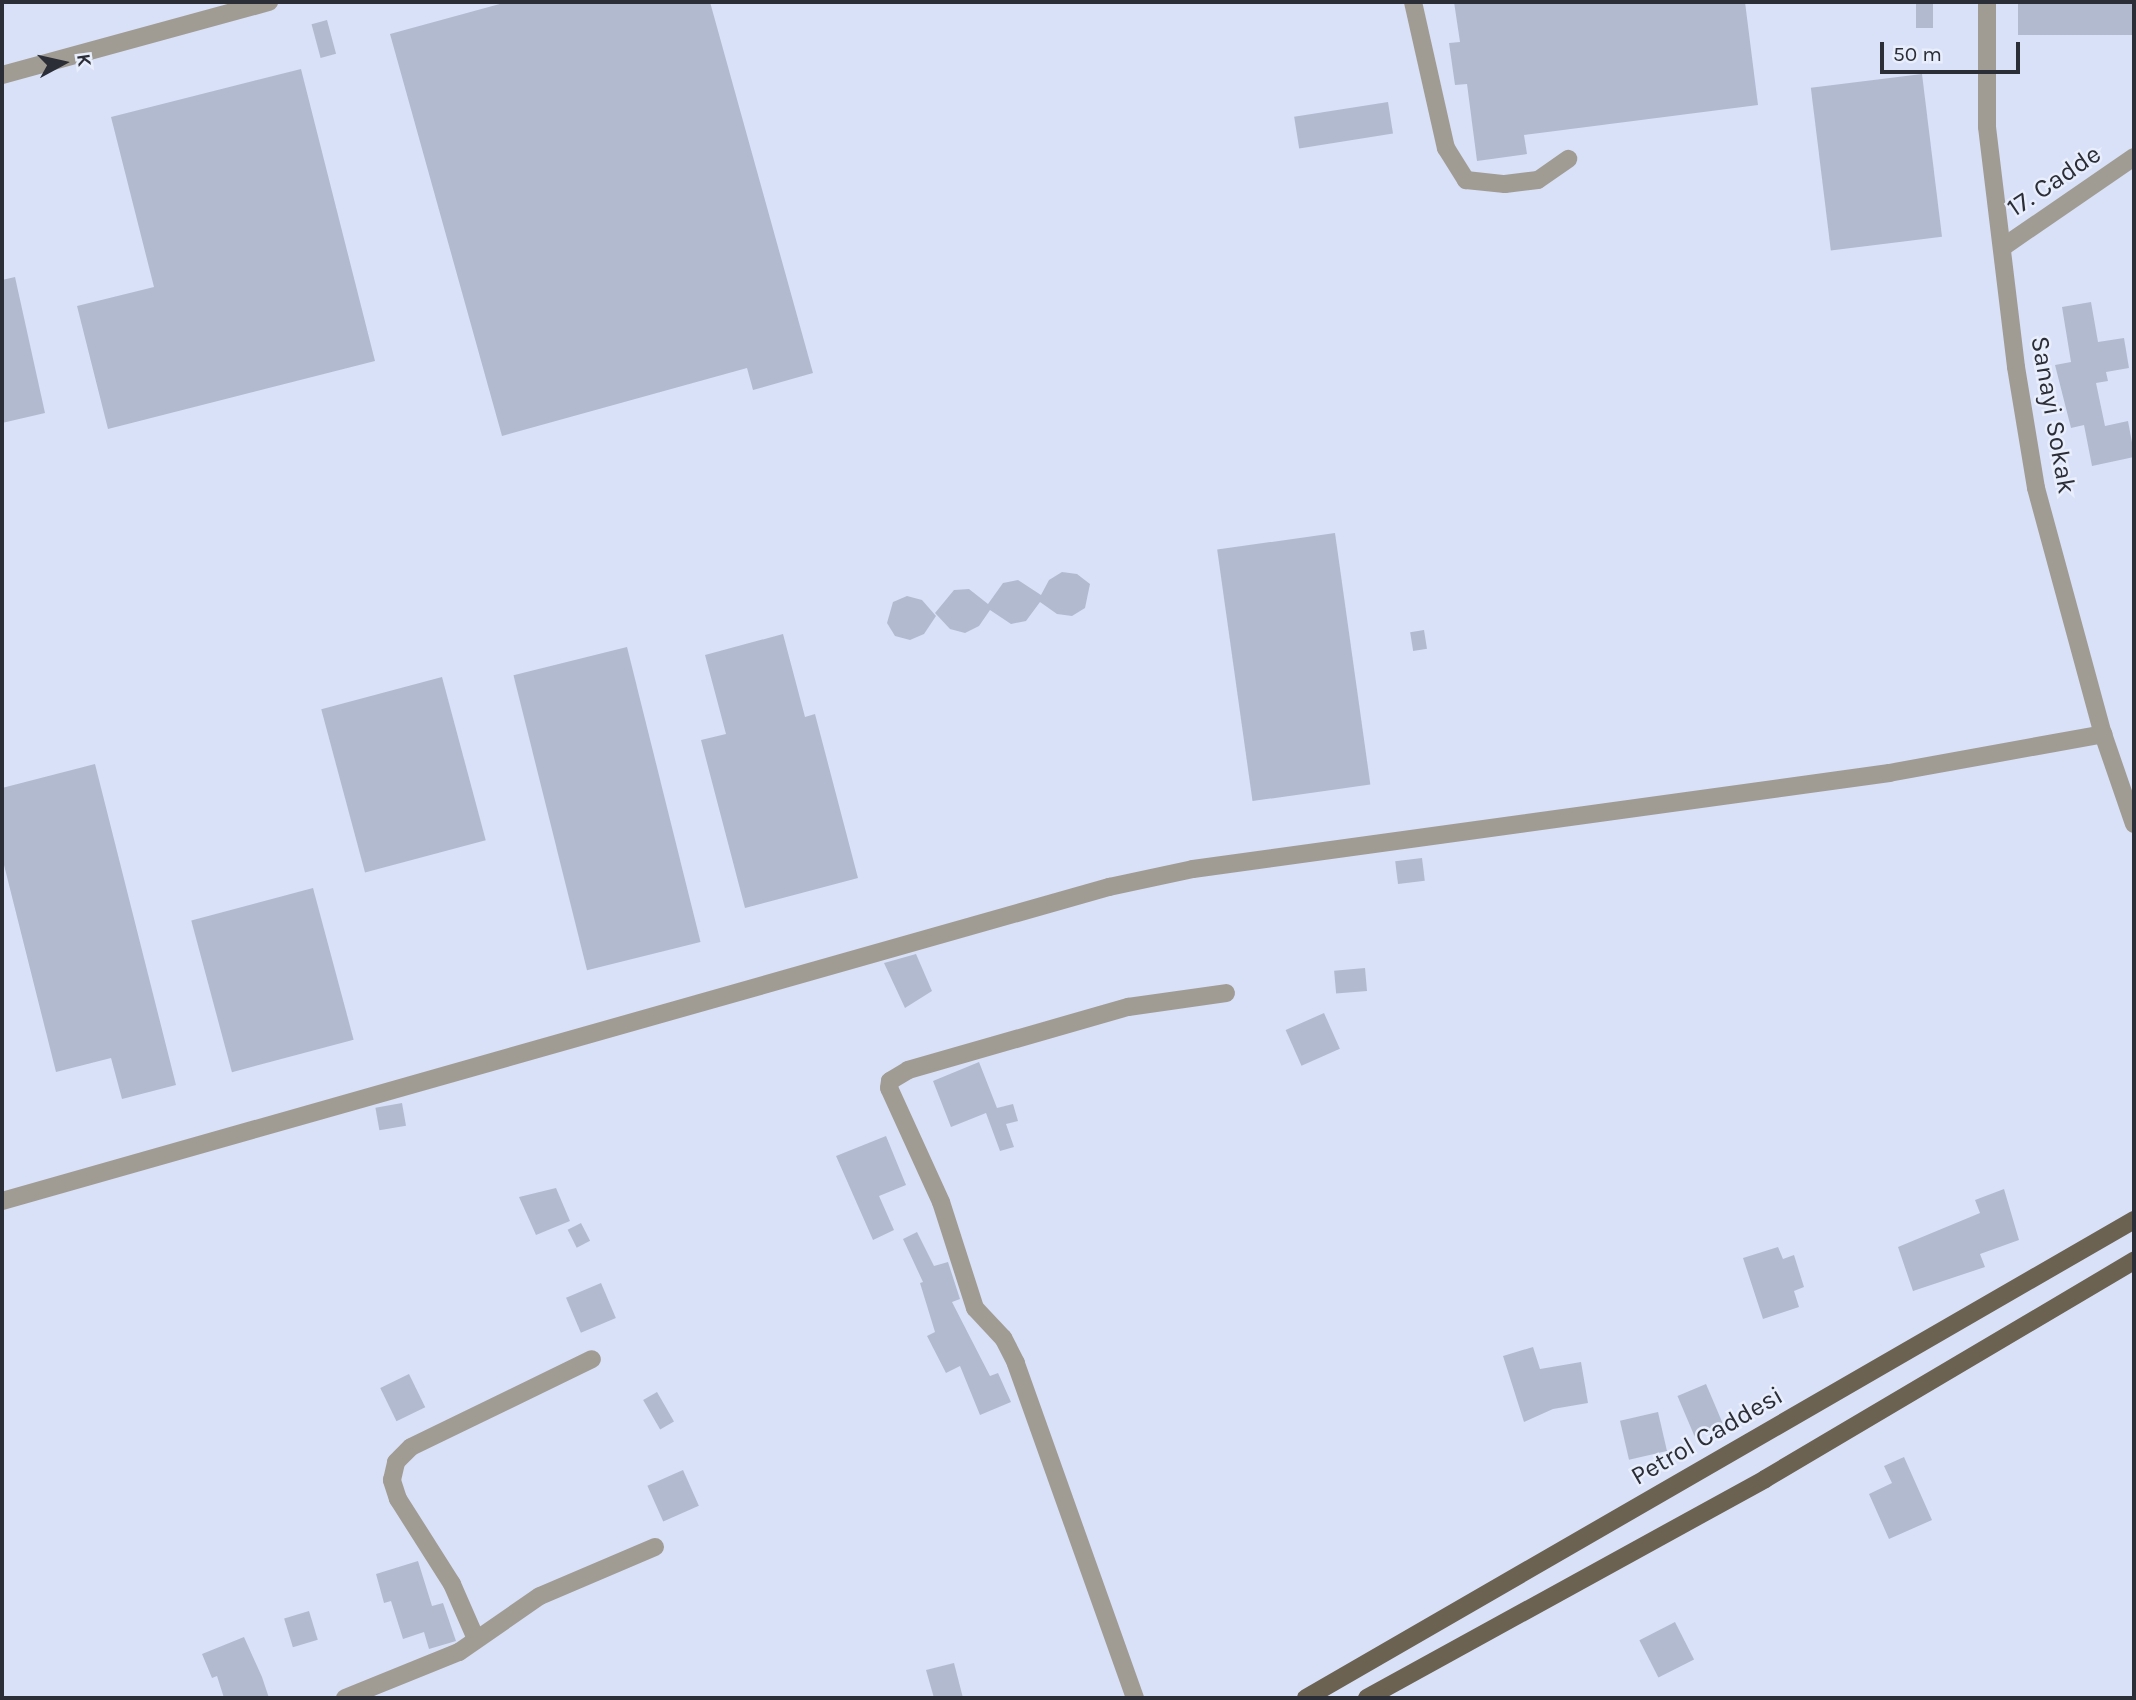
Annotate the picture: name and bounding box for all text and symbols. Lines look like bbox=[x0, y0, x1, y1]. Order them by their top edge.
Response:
north arrow bbox=[28, 28, 98, 98]
scale bar bbox=[1884, 28, 2024, 72]
text: 50 m bbox=[1893, 42, 1942, 66]
text: K bbox=[72, 52, 96, 68]
street label: 17. Cadde bbox=[2001, 138, 2107, 224]
street label: Sanayi Sokak bbox=[2024, 334, 2082, 496]
street label: Petrol Caddesi bbox=[1625, 1380, 1789, 1492]

